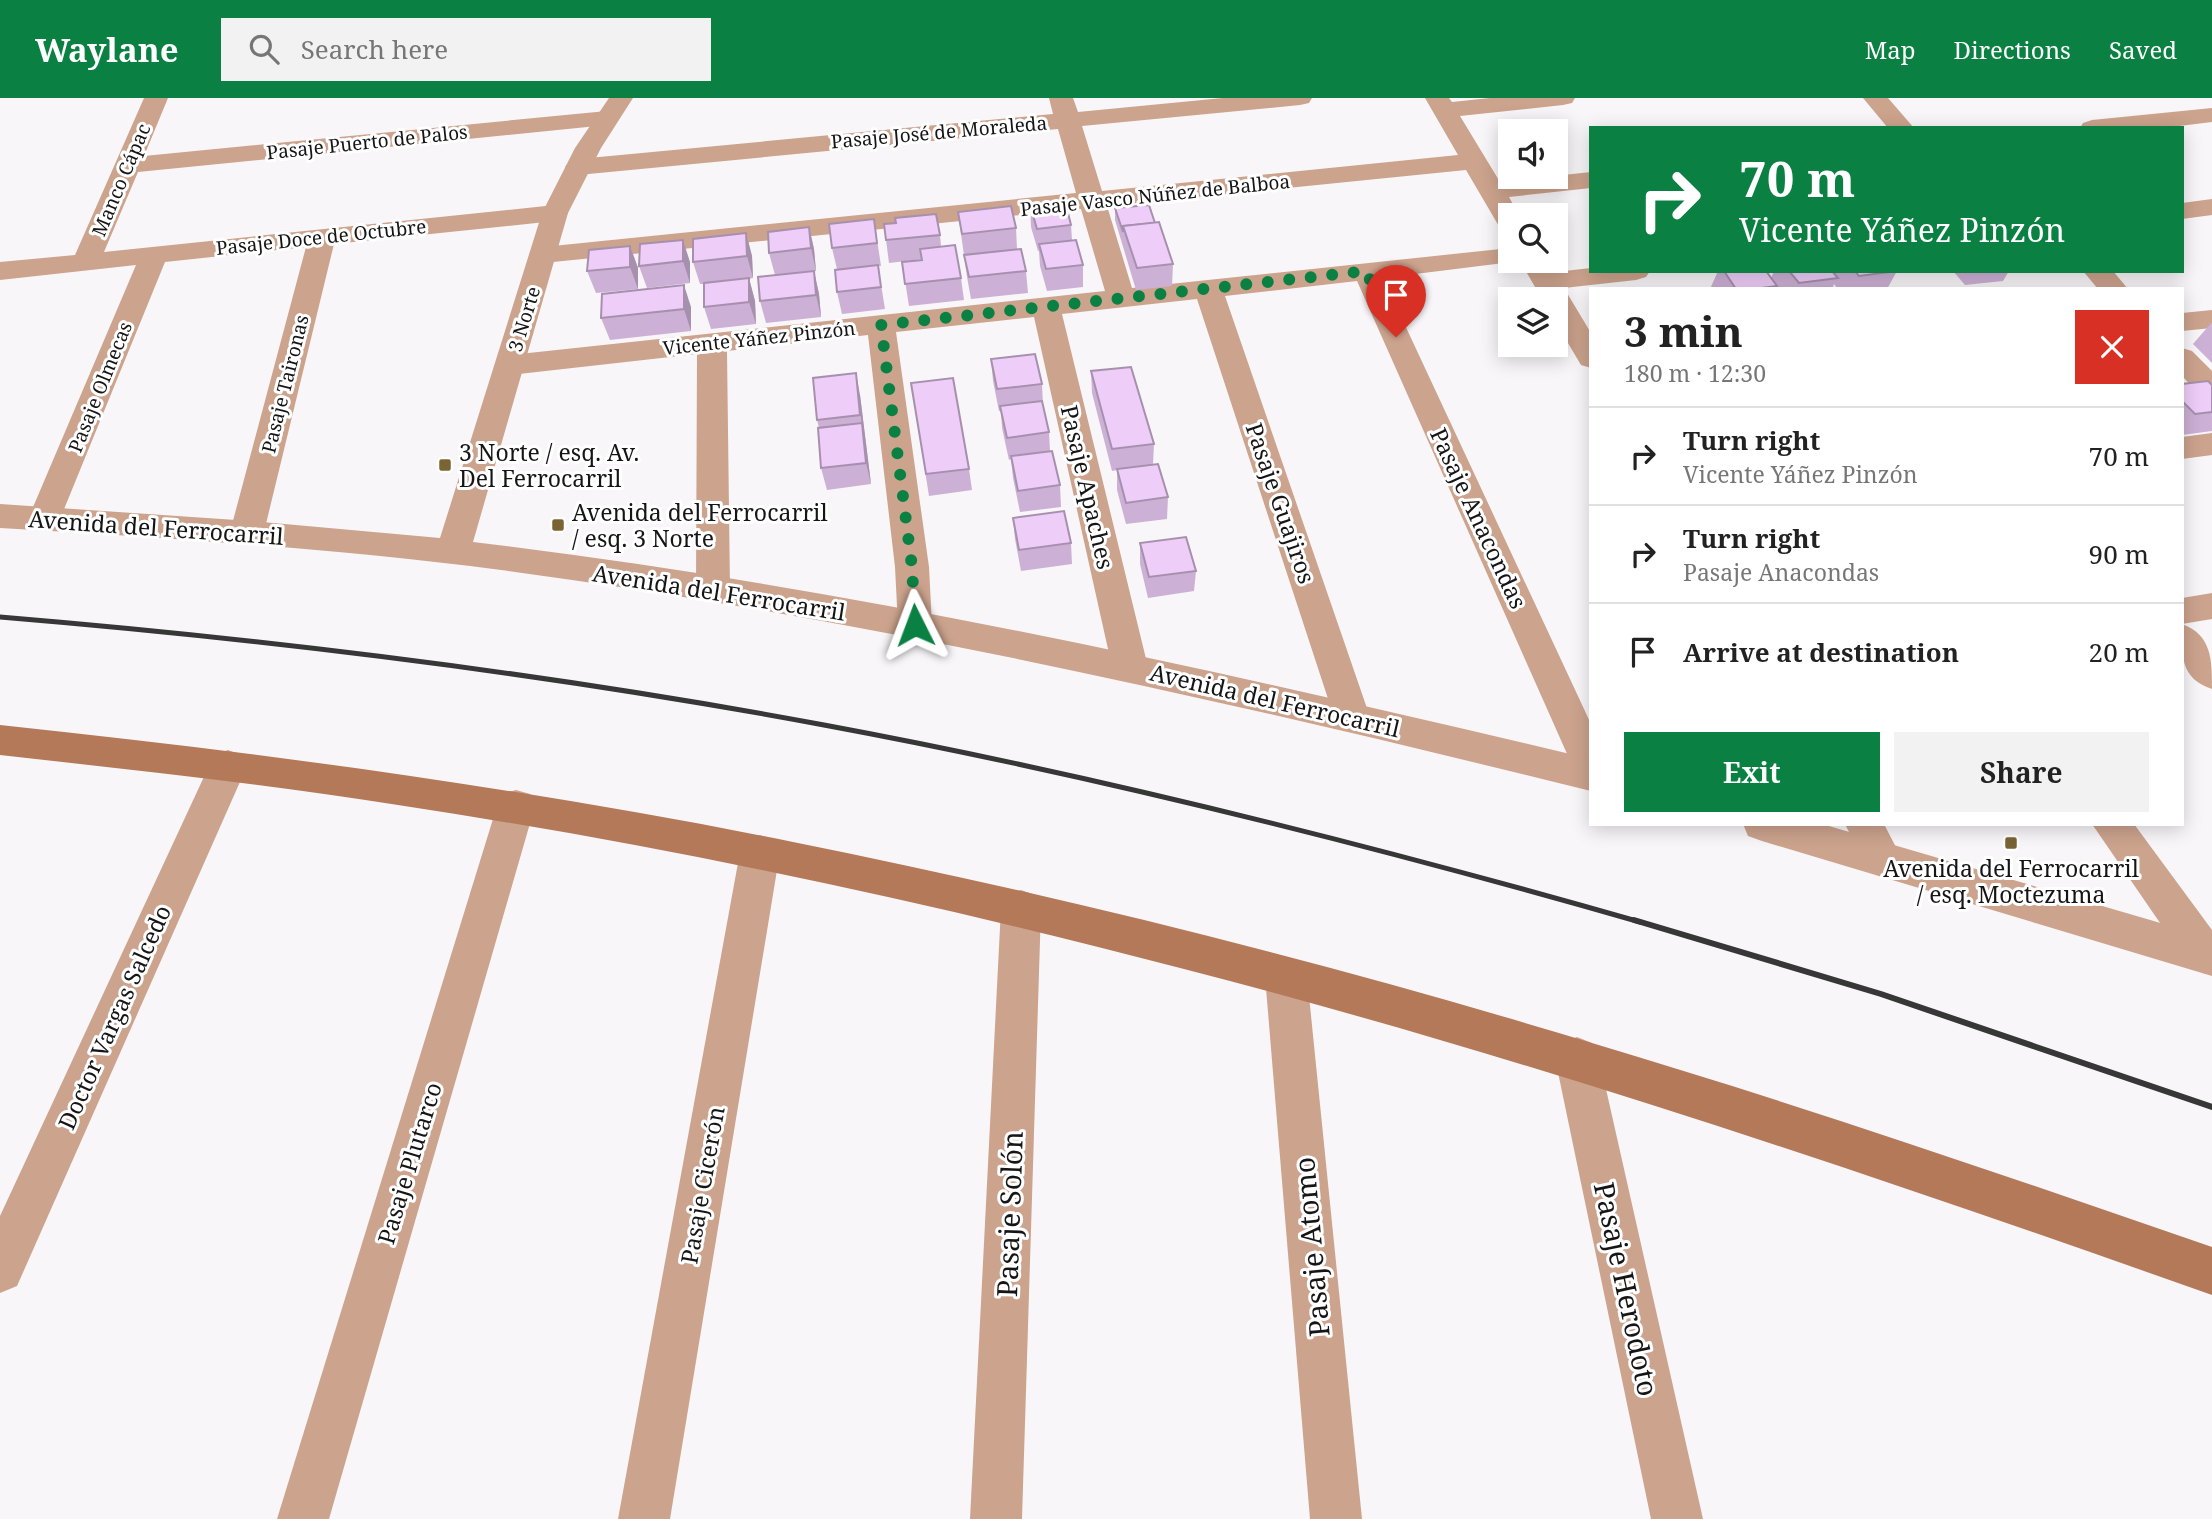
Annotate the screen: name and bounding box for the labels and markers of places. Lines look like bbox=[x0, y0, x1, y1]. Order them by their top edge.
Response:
pin bbox=[1366, 265, 1426, 337]
place label: 3 Norte / esq. Av. Del Ferrocarril bbox=[459, 436, 639, 494]
marker: 3 Norte / esq. Av. Del Ferrocarril bbox=[437, 457, 453, 473]
place label: Avenida del Ferrocarril / esq. 3 Norte bbox=[572, 496, 828, 554]
marker: Avenida del Ferrocarril / esq. 3 Norte bbox=[550, 517, 566, 533]
marker: Avenida del Ferrocarril / esq. Moctezuma bbox=[2003, 835, 2019, 851]
place label: Avenida del Ferrocarril / esq. Moctezuma bbox=[1883, 852, 2139, 910]

